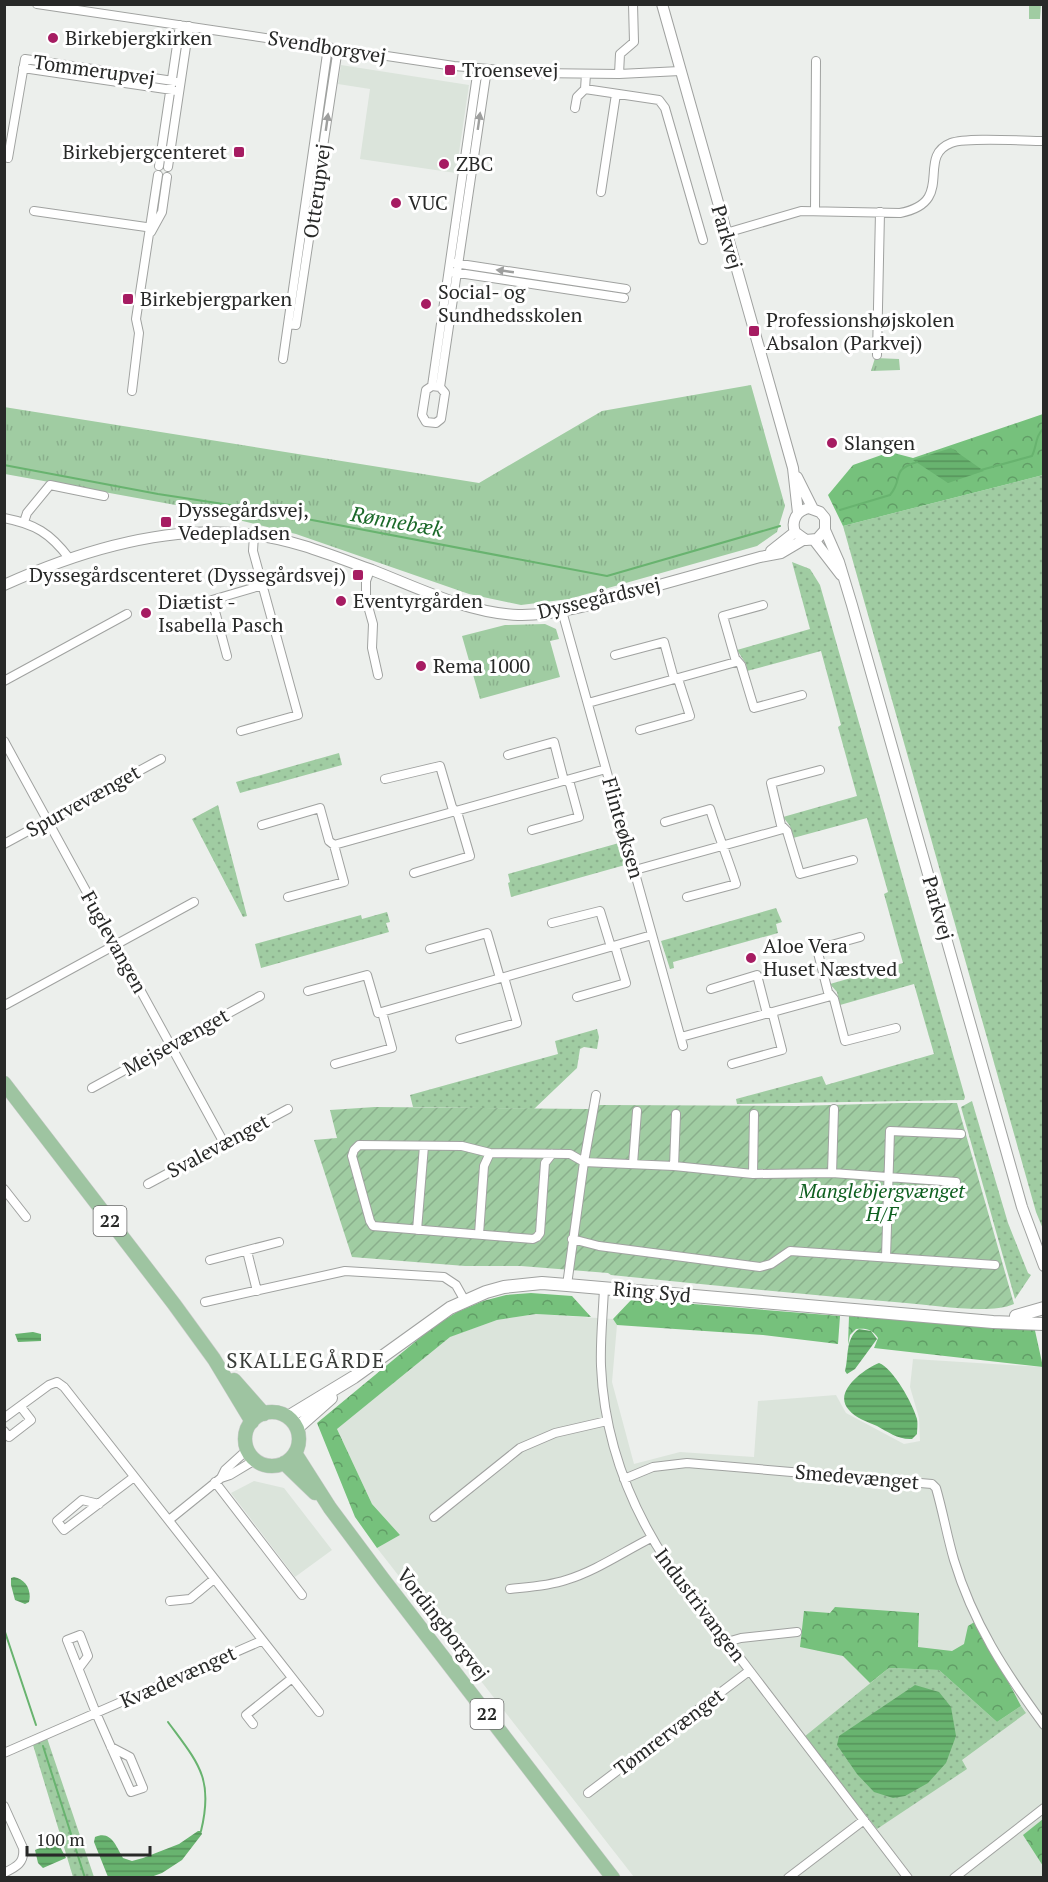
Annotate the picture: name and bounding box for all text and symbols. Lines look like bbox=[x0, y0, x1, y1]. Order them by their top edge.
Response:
place label: Birkebjergkirken bbox=[65, 24, 212, 51]
street label: Svendborgvej bbox=[266, 24, 388, 69]
marker: Birkebjergkirken bbox=[46, 31, 60, 45]
street label: Tommerupvej bbox=[32, 48, 157, 91]
place label: Troensevej bbox=[462, 56, 558, 83]
marker: Troensevej bbox=[443, 63, 457, 77]
one-way arrow bbox=[474, 112, 483, 131]
one-way arrow bbox=[322, 113, 331, 132]
place label: Birkebjergcenteret bbox=[62, 138, 228, 165]
street label: Otterupvej bbox=[296, 142, 337, 240]
marker: Birkebjergcenteret bbox=[232, 145, 246, 159]
place label: ZBC bbox=[456, 150, 493, 177]
marker: ZBC bbox=[437, 157, 451, 171]
place label: VUC bbox=[408, 189, 448, 216]
marker: VUC bbox=[389, 196, 403, 210]
street label: Parkvej bbox=[705, 202, 749, 272]
one-way arrow bbox=[496, 266, 515, 275]
place label: Social- og Sundhedsskolen bbox=[438, 278, 583, 328]
place label: Birkebjergparken bbox=[140, 285, 292, 312]
marker: Birkebjergparken bbox=[121, 292, 135, 306]
marker: Social- og Sundhedsskolen bbox=[419, 297, 433, 311]
place label: Professionshøjskolen Absalon (Parkvej) bbox=[766, 306, 955, 356]
marker: Professionshøjskolen Absalon (Parkvej) bbox=[747, 324, 761, 338]
place label: Slangen bbox=[844, 429, 915, 456]
marker: Slangen bbox=[825, 436, 839, 450]
place label: Dyssegårdsvej, Vedepladsen bbox=[178, 496, 309, 546]
water label: Rønnebæk bbox=[348, 499, 446, 543]
marker: Dyssegårdsvej, Vedepladsen bbox=[159, 515, 173, 529]
place label: Dyssegårdscenteret (Dyssegårdsvej) bbox=[29, 561, 346, 588]
marker: Dyssegårdscenteret (Dyssegårdsvej) bbox=[351, 568, 365, 582]
street label: Dyssegårdsvej bbox=[535, 570, 663, 625]
place label: Eventyrgården bbox=[353, 587, 483, 614]
place label: Diætist - Isabella Pasch bbox=[158, 588, 284, 638]
marker: Eventyrgården bbox=[334, 594, 348, 608]
marker: Diætist - Isabella Pasch bbox=[139, 606, 153, 620]
place label: Rema 1000 bbox=[433, 652, 530, 679]
marker: Rema 1000 bbox=[414, 659, 428, 673]
street label: Spurvevænget bbox=[21, 758, 145, 843]
street label: Flinteøksen bbox=[596, 774, 651, 882]
street label: Parkvej bbox=[916, 873, 960, 943]
street label: Fuglevangen bbox=[75, 886, 154, 998]
place label: Aloe Vera Huset Næstved bbox=[763, 932, 897, 982]
marker: Aloe Vera Huset Næstved bbox=[744, 951, 758, 965]
street label: Mejsevænget bbox=[118, 1001, 234, 1082]
street label: Svalevænget bbox=[162, 1107, 274, 1184]
park label: Manglebjergvænget H/F bbox=[798, 1177, 966, 1227]
road number: 22 bbox=[94, 1206, 126, 1236]
street label: Ring Syd bbox=[612, 1275, 692, 1308]
district label: SKALLEGÅRDE bbox=[226, 1346, 386, 1374]
street label: Smedevænget bbox=[794, 1458, 921, 1495]
street label: Industrivangen bbox=[649, 1542, 752, 1667]
street label: Vordingborgvej bbox=[391, 1562, 496, 1686]
street label: Kvædevænget bbox=[116, 1639, 240, 1714]
street label: Tømrervænget bbox=[608, 1681, 730, 1782]
road number: 22 bbox=[470, 1699, 504, 1729]
scale bar bbox=[27, 1819, 150, 1857]
text: 100 m bbox=[36, 1827, 85, 1851]

